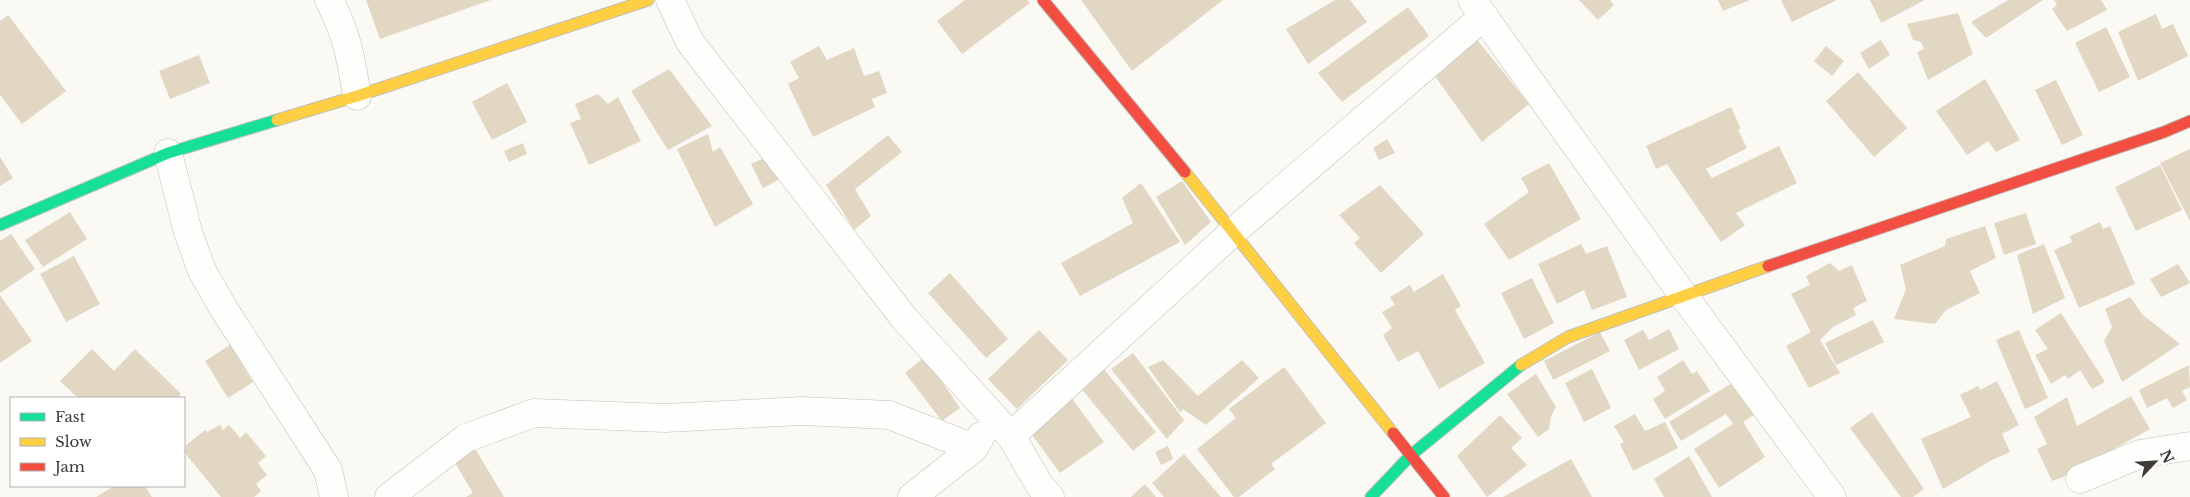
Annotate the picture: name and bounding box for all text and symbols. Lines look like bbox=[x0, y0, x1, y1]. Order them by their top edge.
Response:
legend bbox=[10, 397, 185, 487]
text: Fast bbox=[55, 407, 86, 426]
text: Slow bbox=[55, 432, 92, 451]
north arrow bbox=[2130, 437, 2180, 487]
text: N bbox=[2156, 447, 2178, 466]
text: Jam bbox=[53, 457, 85, 476]

